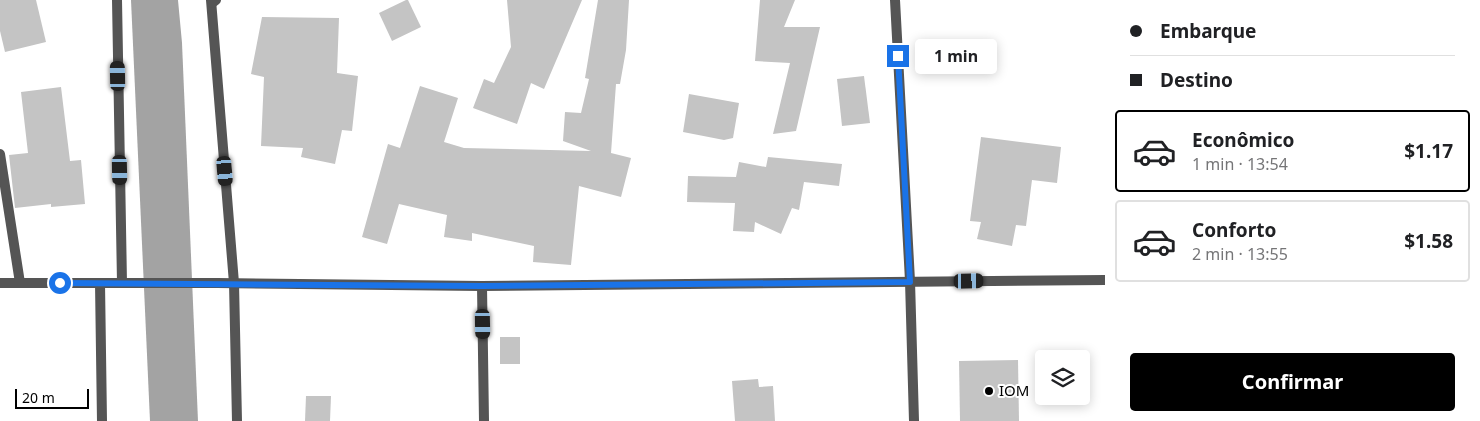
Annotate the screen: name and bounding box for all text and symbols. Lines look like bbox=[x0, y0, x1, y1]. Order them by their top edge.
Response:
text: Embarque bbox=[1160, 18, 1256, 44]
callout: 1 min bbox=[916, 38, 998, 74]
route end bbox=[887, 45, 909, 67]
text: 1 min bbox=[934, 45, 978, 67]
car bbox=[110, 61, 125, 91]
text: Destino bbox=[1160, 67, 1233, 93]
text: Econômico bbox=[1192, 127, 1294, 153]
icon: car bbox=[1132, 129, 1177, 174]
text: $1.17 bbox=[1404, 138, 1453, 164]
text: 1 min · 13:54 bbox=[1192, 153, 1288, 175]
car bbox=[112, 155, 127, 185]
car bbox=[216, 155, 233, 187]
text: Conforto bbox=[1192, 217, 1276, 243]
icon: car bbox=[1132, 219, 1177, 264]
text: $1.58 bbox=[1404, 228, 1453, 254]
text: 2 min · 13:55 bbox=[1192, 243, 1288, 265]
route start bbox=[49, 272, 71, 294]
car bbox=[953, 273, 984, 289]
car bbox=[475, 309, 490, 339]
map controls bbox=[1035, 350, 1090, 405]
button: layers bbox=[1035, 350, 1090, 405]
button: Confirmar bbox=[1130, 353, 1455, 411]
place label: IOM bbox=[999, 380, 1029, 400]
marker: IOM bbox=[983, 385, 995, 397]
scale bar bbox=[15, 386, 89, 409]
text: 20 m bbox=[22, 388, 55, 407]

